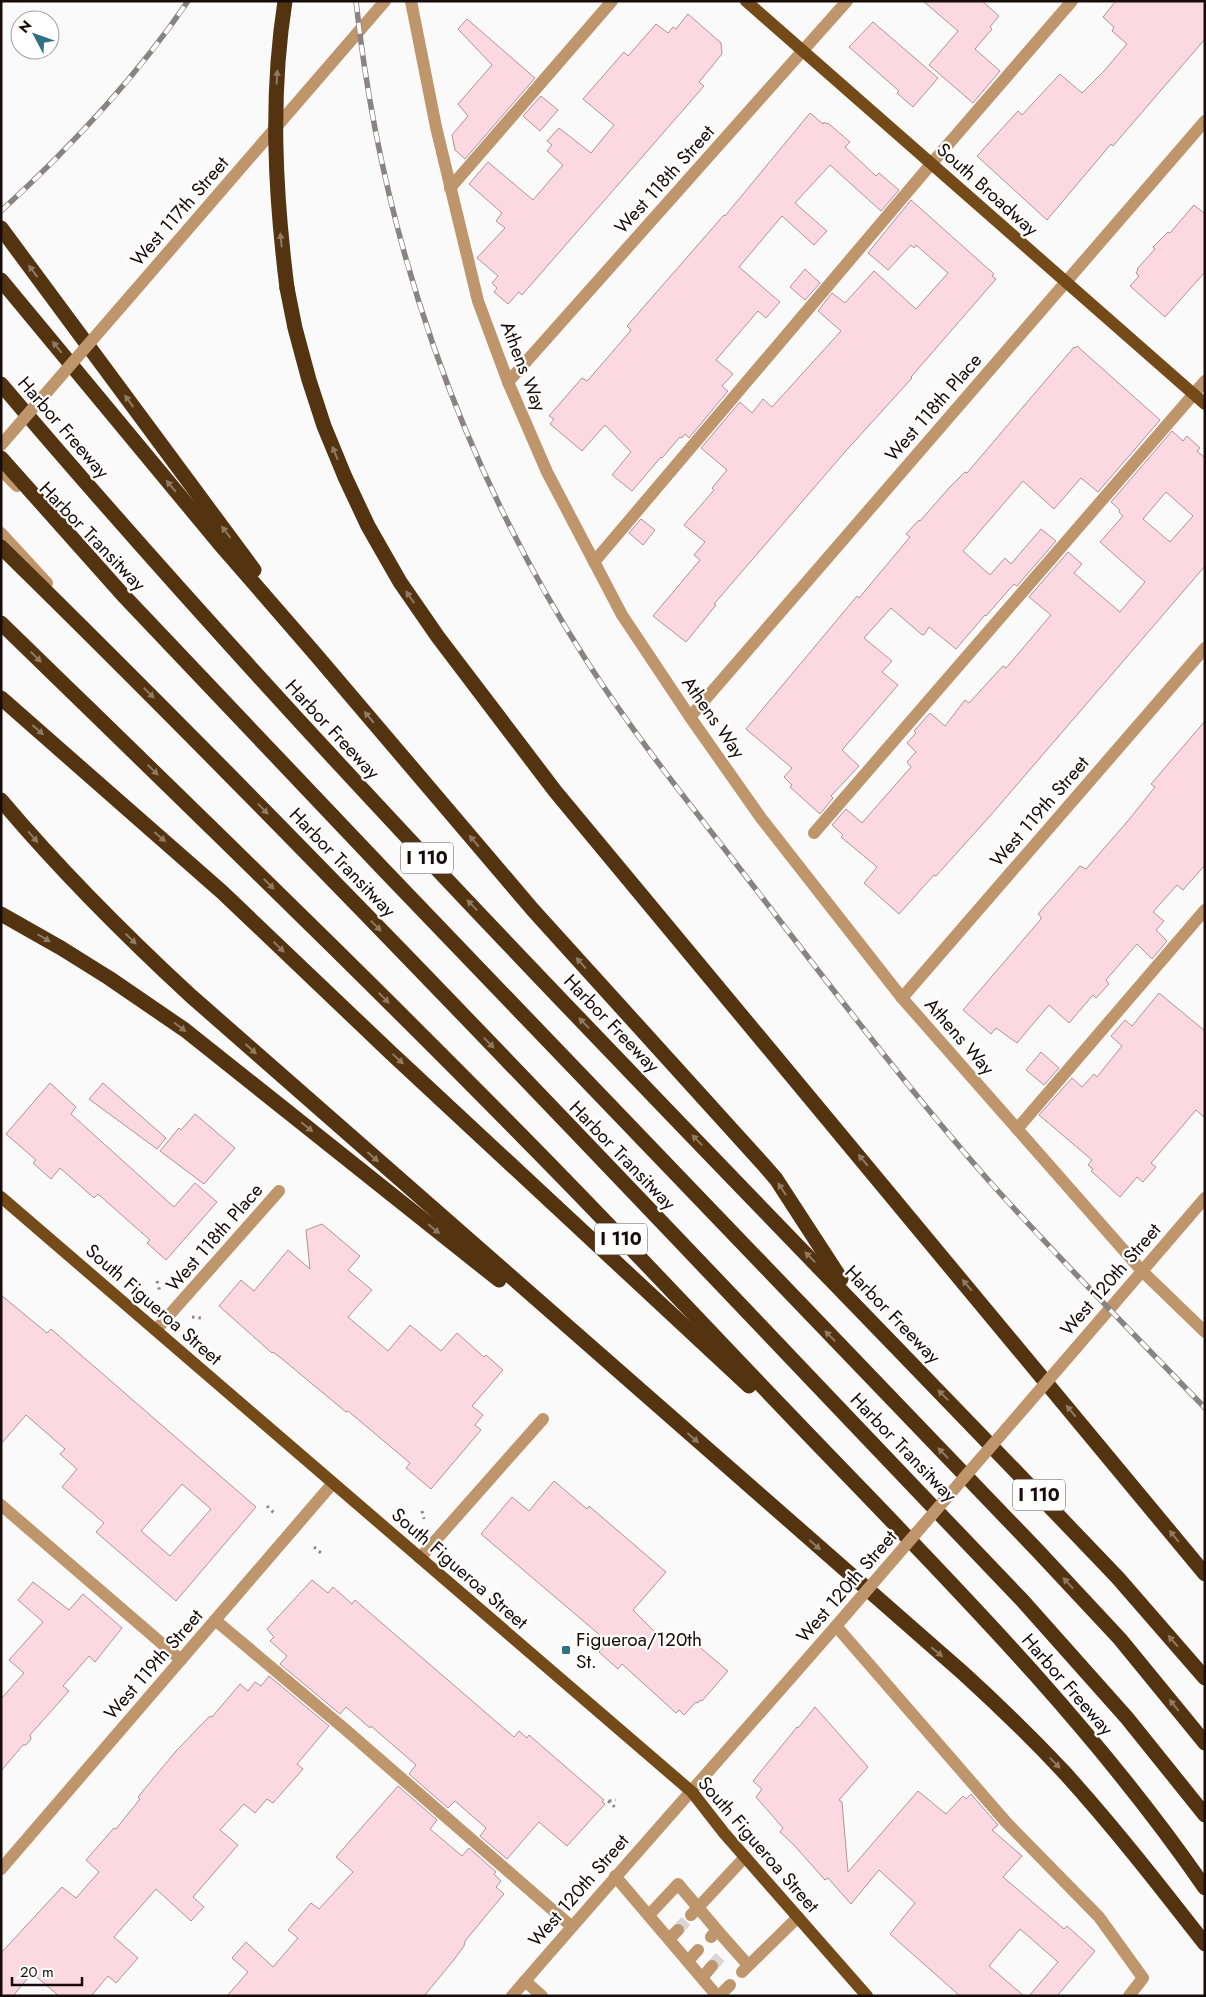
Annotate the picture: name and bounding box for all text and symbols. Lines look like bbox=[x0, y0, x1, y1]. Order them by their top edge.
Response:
north arrow bbox=[10, 10, 60, 60]
text: N bbox=[14, 16, 36, 37]
one-way arrow bbox=[273, 69, 281, 85]
street label: West 118th Street bbox=[608, 119, 721, 240]
street label: South Broadway bbox=[931, 136, 1045, 243]
street label: West 117th Street bbox=[124, 150, 235, 272]
one-way arrow bbox=[277, 231, 285, 247]
one-way arrow bbox=[27, 265, 38, 278]
street label: Athens Way bbox=[494, 317, 553, 416]
one-way arrow bbox=[51, 341, 62, 354]
street label: West 118th Place bbox=[879, 347, 988, 467]
street label: Harbor Freeway bbox=[12, 370, 116, 485]
one-way arrow bbox=[124, 394, 134, 408]
one-way arrow bbox=[331, 445, 339, 460]
street label: Harbor Transitway bbox=[33, 476, 152, 598]
one-way arrow bbox=[166, 480, 177, 493]
one-way arrow bbox=[221, 525, 231, 539]
one-way arrow bbox=[405, 590, 415, 603]
one-way arrow bbox=[30, 651, 42, 663]
street label: Athens Way bbox=[675, 671, 752, 764]
street label: Harbor Freeway bbox=[279, 673, 386, 786]
one-way arrow bbox=[143, 687, 155, 699]
one-way arrow bbox=[364, 711, 375, 724]
one-way arrow bbox=[32, 724, 44, 735]
street label: West 119th Street bbox=[984, 750, 1095, 872]
one-way arrow bbox=[147, 764, 159, 776]
street label: Harbor Transitway bbox=[283, 802, 402, 924]
one-way arrow bbox=[257, 803, 269, 815]
one-way arrow bbox=[27, 830, 38, 843]
one-way arrow bbox=[154, 831, 166, 843]
one-way arrow bbox=[469, 835, 480, 848]
road number: I 110 bbox=[401, 842, 453, 874]
one-way arrow bbox=[263, 878, 275, 890]
one-way arrow bbox=[466, 900, 478, 912]
one-way arrow bbox=[370, 920, 382, 932]
one-way arrow bbox=[37, 933, 51, 942]
one-way arrow bbox=[125, 933, 137, 945]
one-way arrow bbox=[273, 941, 285, 953]
one-way arrow bbox=[575, 958, 587, 970]
street label: Harbor Freeway bbox=[558, 968, 666, 1079]
one-way arrow bbox=[378, 992, 390, 1004]
street label: Athens Way bbox=[918, 992, 1001, 1081]
one-way arrow bbox=[578, 1017, 590, 1029]
one-way arrow bbox=[173, 1021, 186, 1032]
one-way arrow bbox=[483, 1037, 495, 1049]
one-way arrow bbox=[244, 1044, 257, 1055]
one-way arrow bbox=[391, 1053, 403, 1065]
street label: Harbor Transitway bbox=[563, 1095, 682, 1217]
one-way arrow bbox=[300, 1122, 313, 1133]
one-way arrow bbox=[691, 1134, 703, 1146]
one-way arrow bbox=[366, 1151, 379, 1162]
one-way arrow bbox=[857, 1155, 869, 1167]
street label: West 118th Place bbox=[160, 1177, 269, 1297]
one-way arrow bbox=[777, 1183, 787, 1196]
street label: West 120th Street bbox=[1054, 1217, 1167, 1342]
one-way arrow bbox=[428, 1223, 441, 1234]
road number: I 110 bbox=[595, 1224, 647, 1254]
street label: South Figueroa Street bbox=[80, 1238, 228, 1372]
one-way arrow bbox=[804, 1251, 816, 1263]
street label: Harbor Freeway bbox=[839, 1259, 947, 1370]
one-way arrow bbox=[961, 1280, 973, 1292]
one-way arrow bbox=[824, 1330, 836, 1342]
street label: Harbor Transitway bbox=[844, 1387, 963, 1509]
one-way arrow bbox=[937, 1389, 949, 1401]
one-way arrow bbox=[1065, 1404, 1076, 1417]
one-way arrow bbox=[686, 1432, 699, 1443]
one-way arrow bbox=[937, 1447, 949, 1459]
road number: I 110 bbox=[1013, 1480, 1065, 1510]
street label: South Figueroa Street bbox=[386, 1502, 534, 1636]
street label: West 120th Street bbox=[790, 1524, 903, 1649]
one-way arrow bbox=[1169, 1530, 1180, 1543]
one-way arrow bbox=[808, 1539, 821, 1550]
one-way arrow bbox=[1062, 1576, 1073, 1589]
street label: West 119th Street bbox=[98, 1603, 209, 1725]
place label: Figueroa/120th St. bbox=[576, 1626, 702, 1675]
street label: Harbor Freeway bbox=[1016, 1627, 1120, 1742]
one-way arrow bbox=[1167, 1635, 1179, 1647]
marker: Figueroa/120th St. bbox=[560, 1644, 572, 1656]
one-way arrow bbox=[931, 1646, 944, 1657]
one-way arrow bbox=[1169, 1699, 1180, 1712]
one-way arrow bbox=[1049, 1757, 1061, 1769]
street label: South Figueroa Street bbox=[692, 1770, 826, 1919]
street label: West 120th Street bbox=[522, 1828, 635, 1953]
scale bar bbox=[12, 1954, 82, 1986]
text: 20 m bbox=[20, 1961, 54, 1983]

